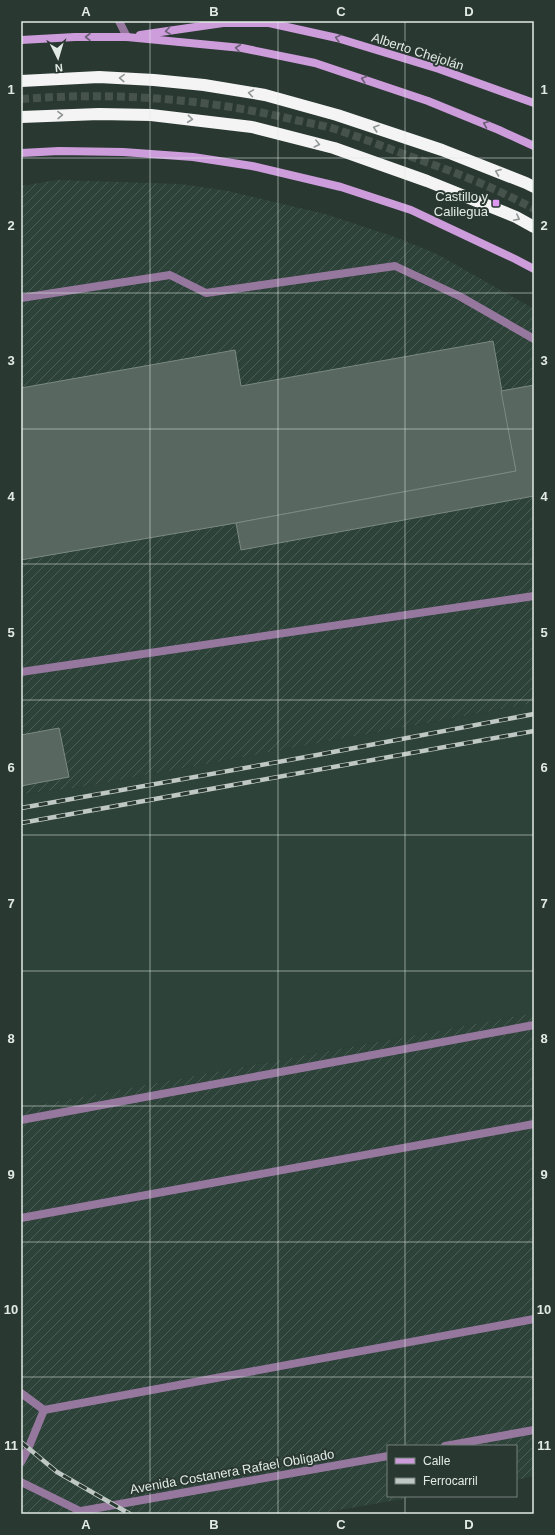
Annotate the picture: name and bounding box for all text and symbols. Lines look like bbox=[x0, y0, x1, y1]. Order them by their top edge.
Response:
text: A bbox=[81, 4, 91, 19]
text: B bbox=[209, 4, 219, 19]
text: C bbox=[336, 4, 346, 19]
text: D bbox=[464, 4, 474, 19]
one-way arrow bbox=[165, 26, 171, 35]
street label: Alberto Chejolán bbox=[370, 29, 466, 73]
one-way arrow bbox=[85, 33, 91, 41]
one-way arrow bbox=[334, 34, 341, 43]
north arrow bbox=[38, 38, 78, 78]
one-way arrow bbox=[235, 44, 241, 53]
text: N bbox=[54, 62, 63, 74]
one-way arrow bbox=[119, 74, 125, 83]
one-way arrow bbox=[360, 76, 367, 84]
text: 1 bbox=[7, 82, 15, 97]
text: 1 bbox=[540, 82, 548, 97]
one-way arrow bbox=[248, 89, 254, 98]
one-way arrow bbox=[57, 111, 63, 119]
one-way arrow bbox=[187, 114, 193, 123]
one-way arrow bbox=[482, 121, 489, 129]
one-way arrow bbox=[372, 124, 379, 133]
one-way arrow bbox=[314, 139, 320, 147]
one-way arrow bbox=[495, 168, 502, 176]
place label: Castillo y Calilegua bbox=[434, 189, 489, 219]
marker: Castillo y Calilegua bbox=[491, 198, 501, 208]
one-way arrow bbox=[513, 213, 521, 221]
text: 2 bbox=[7, 218, 15, 233]
text: 2 bbox=[540, 218, 548, 233]
text: 3 bbox=[7, 353, 15, 368]
text: 3 bbox=[540, 353, 548, 368]
text: 4 bbox=[7, 489, 15, 504]
text: 4 bbox=[540, 489, 548, 504]
text: 5 bbox=[7, 625, 15, 640]
text: 5 bbox=[540, 625, 548, 640]
text: 6 bbox=[7, 760, 15, 775]
text: 6 bbox=[540, 760, 548, 775]
text: 7 bbox=[7, 896, 15, 911]
text: 7 bbox=[540, 896, 548, 911]
text: 8 bbox=[7, 1031, 15, 1046]
text: 8 bbox=[540, 1031, 548, 1046]
text: 9 bbox=[7, 1167, 15, 1182]
text: 9 bbox=[540, 1167, 548, 1182]
text: 10 bbox=[4, 1302, 18, 1317]
text: 10 bbox=[537, 1302, 551, 1317]
text: 11 bbox=[4, 1438, 18, 1453]
text: 11 bbox=[537, 1438, 551, 1453]
legend bbox=[387, 1445, 517, 1497]
street label: Avenida Costanera Rafael Obligado bbox=[129, 1446, 335, 1497]
text: Calle bbox=[423, 1454, 451, 1468]
text: Ferrocarril bbox=[423, 1474, 478, 1488]
text: A bbox=[81, 1517, 91, 1532]
text: B bbox=[209, 1517, 219, 1532]
text: C bbox=[336, 1517, 346, 1532]
text: D bbox=[464, 1517, 474, 1532]

